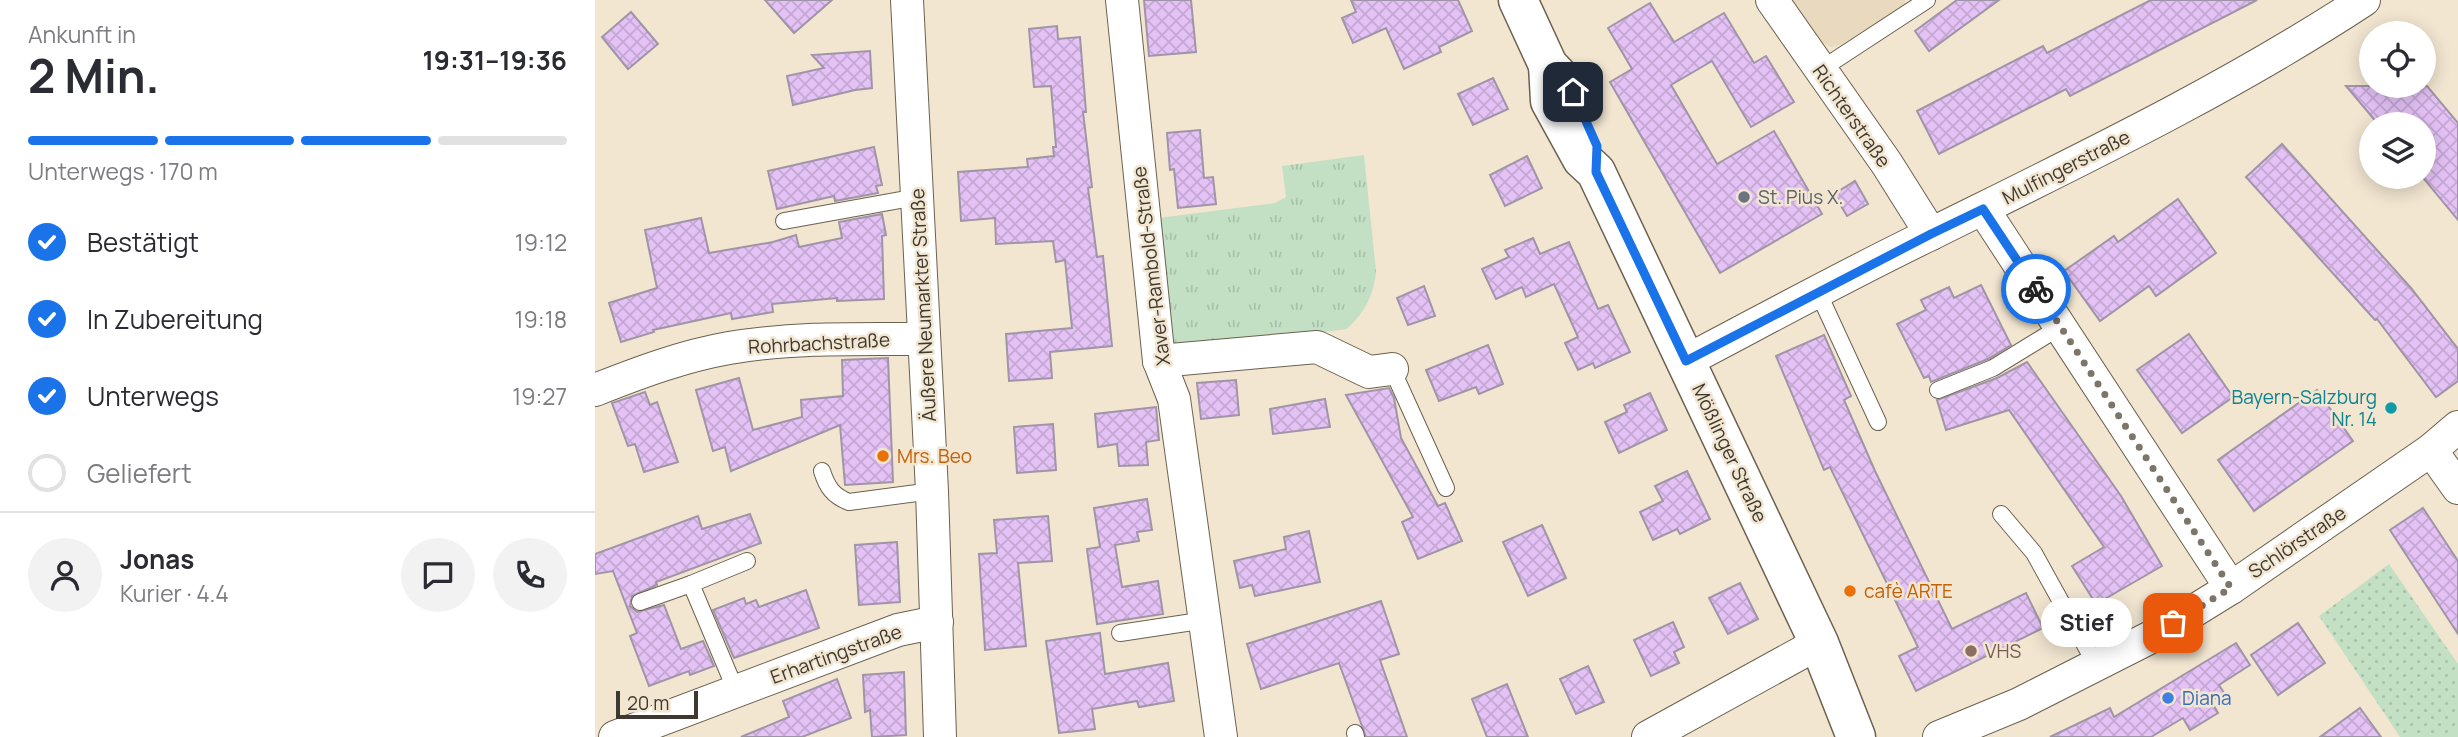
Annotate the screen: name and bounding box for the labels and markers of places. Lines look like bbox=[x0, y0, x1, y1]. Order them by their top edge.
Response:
pin bbox=[1543, 62, 1603, 122]
place label: St. Pius X. bbox=[1758, 184, 1843, 210]
marker: St. Pius X. bbox=[1736, 189, 1752, 205]
place label: Bayern-Salzburg Nr. 14 bbox=[2231, 384, 2377, 432]
marker: Bayern-Salzburg Nr. 14 bbox=[2383, 400, 2399, 416]
place label: Mrs. Beo bbox=[897, 443, 972, 469]
marker: Mrs. Beo bbox=[875, 448, 891, 464]
place label: cafè ARTE bbox=[1864, 578, 1953, 604]
marker: cafè ARTE bbox=[1842, 583, 1858, 599]
pin bbox=[2143, 593, 2203, 653]
callout: Stief bbox=[2040, 598, 2131, 648]
place label: VHS bbox=[1985, 638, 2021, 664]
marker: VHS bbox=[1963, 643, 1979, 659]
place label: Diana bbox=[2182, 685, 2232, 711]
marker: Diana bbox=[2160, 690, 2176, 706]

